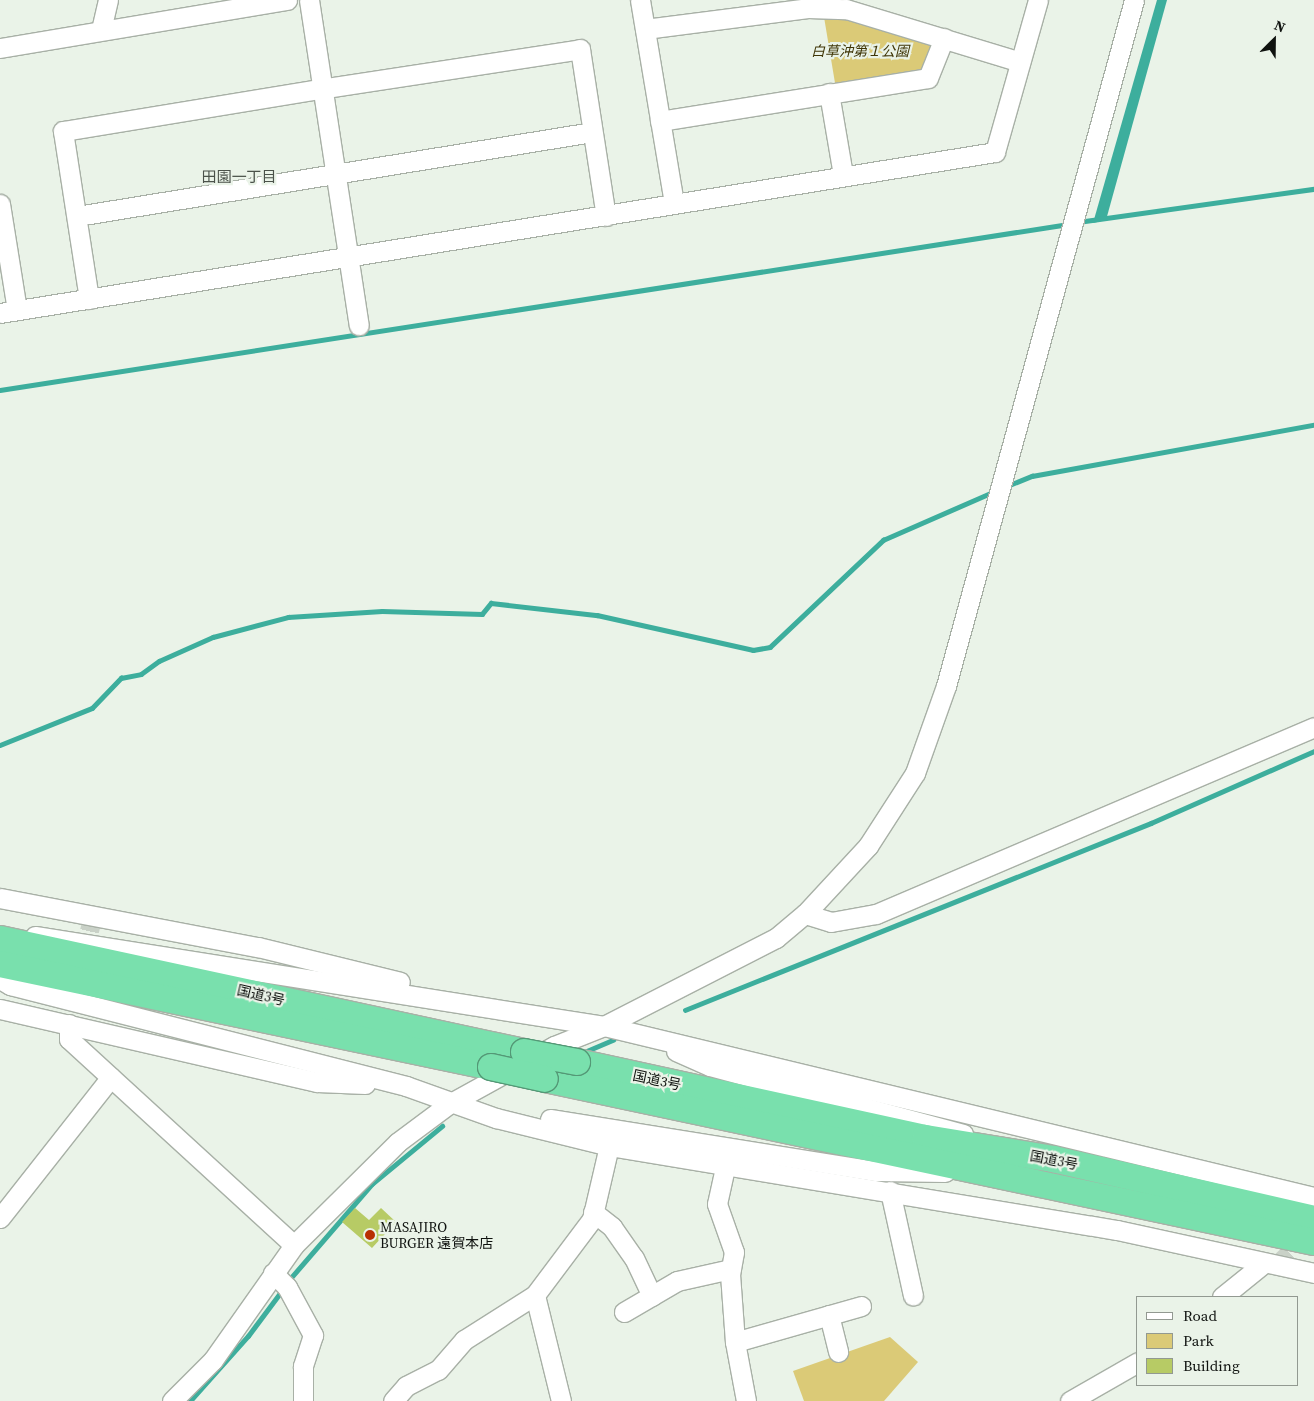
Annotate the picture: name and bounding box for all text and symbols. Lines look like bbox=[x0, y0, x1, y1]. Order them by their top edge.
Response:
north arrow bbox=[1249, 15, 1299, 65]
text: N bbox=[1271, 15, 1288, 37]
park label: 白草沖第１公園 bbox=[811, 43, 909, 59]
district label: 田園一丁目 bbox=[202, 168, 276, 186]
street label: 国道3号 bbox=[235, 981, 287, 1009]
street label: 国道3号 bbox=[631, 1067, 683, 1093]
street label: 国道3号 bbox=[1028, 1147, 1080, 1173]
place label: MASAJIRO BURGER 遠賀本店 bbox=[380, 1219, 493, 1252]
marker: MASAJIRO BURGER 遠賀本店 bbox=[364, 1229, 376, 1241]
legend bbox=[1136, 1296, 1299, 1386]
text: Road bbox=[1183, 1305, 1217, 1326]
text: Park bbox=[1183, 1330, 1214, 1351]
text: Building bbox=[1183, 1355, 1240, 1376]

